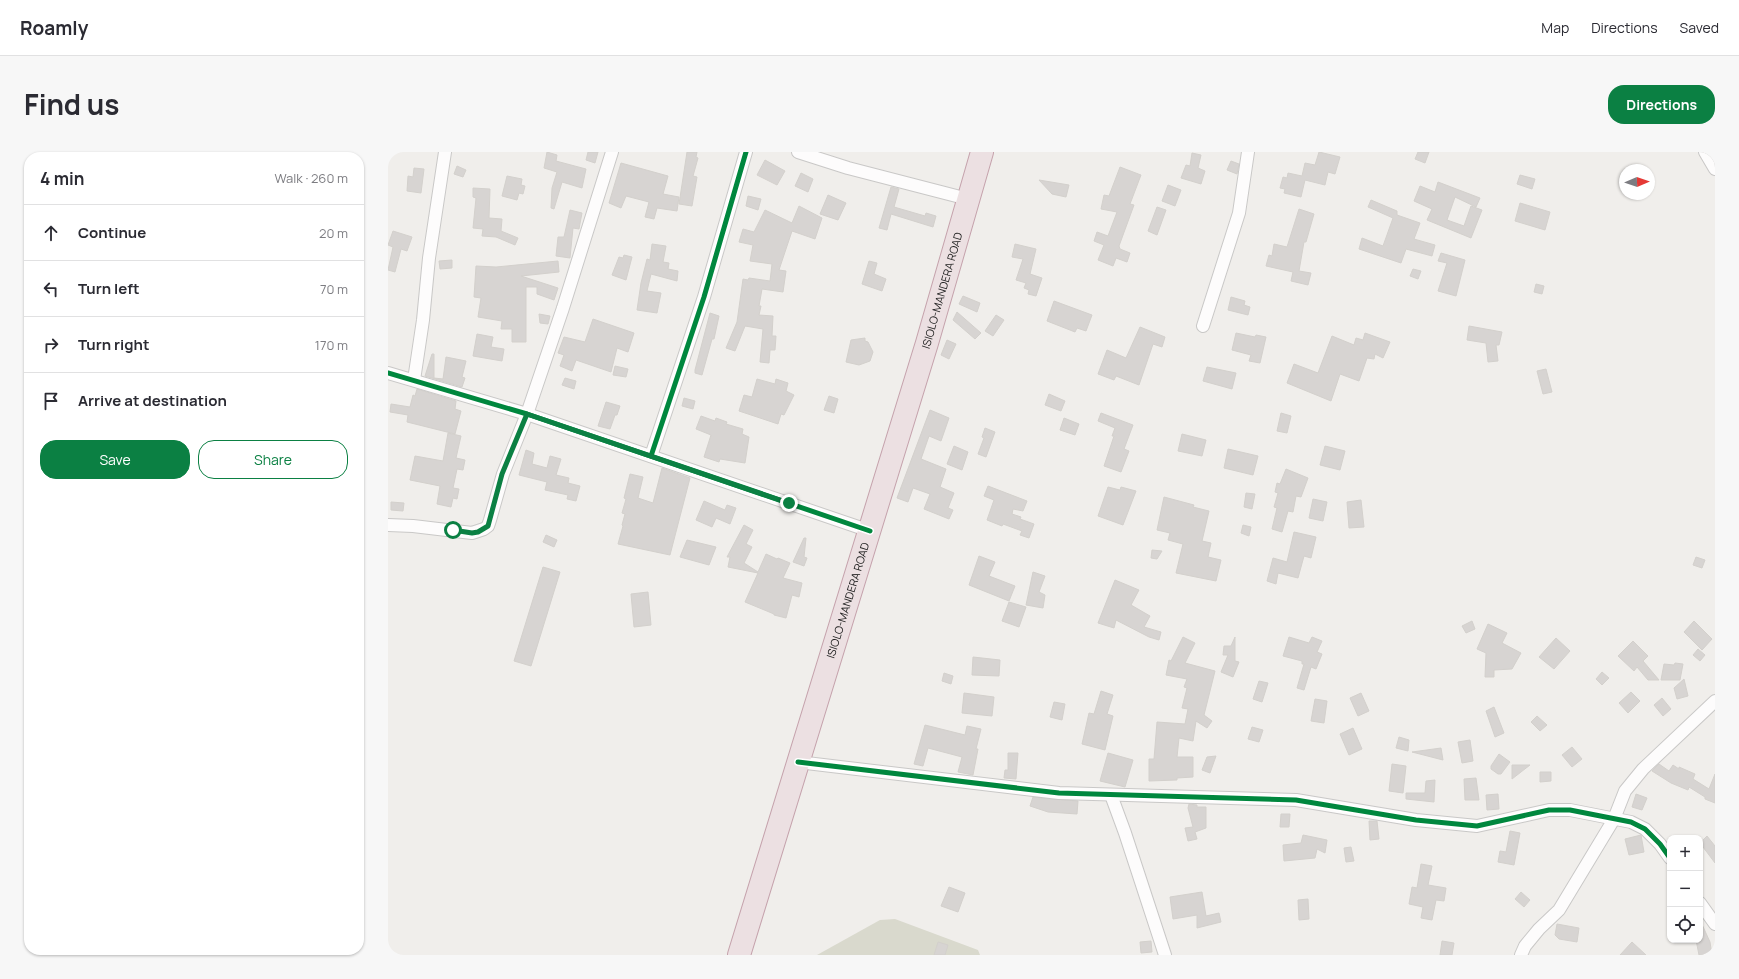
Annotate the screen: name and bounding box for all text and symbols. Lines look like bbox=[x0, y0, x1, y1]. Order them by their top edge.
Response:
text: Roamly bbox=[20, 15, 88, 41]
text: Map bbox=[1541, 18, 1569, 37]
text: Directions bbox=[1591, 18, 1658, 37]
text: Saved bbox=[1680, 18, 1719, 37]
text: Find us bbox=[24, 85, 119, 123]
button: Directions bbox=[1608, 85, 1715, 124]
north arrow bbox=[1619, 164, 1655, 200]
text: 4 min bbox=[40, 167, 84, 190]
text: Walk · 260 m bbox=[275, 169, 348, 187]
icon: ahead bbox=[40, 222, 62, 244]
text: Continue bbox=[78, 222, 146, 243]
text: 20 m bbox=[319, 224, 348, 242]
street label: ISIOLO-MANDERA ROAD bbox=[918, 230, 966, 350]
icon: left bbox=[40, 278, 62, 300]
text: Turn left bbox=[78, 278, 140, 299]
text: 70 m bbox=[320, 280, 348, 298]
icon: right bbox=[40, 334, 62, 356]
text: Turn right bbox=[78, 334, 149, 355]
text: 170 m bbox=[315, 336, 348, 354]
icon: arrive bbox=[40, 390, 62, 412]
text: Arrive at destination bbox=[78, 390, 227, 411]
button: Save bbox=[40, 440, 190, 479]
button: Share bbox=[198, 440, 348, 479]
route end bbox=[780, 494, 798, 512]
route start bbox=[444, 521, 462, 539]
street label: ISIOLO-MANDERA ROAD bbox=[823, 540, 872, 660]
map controls bbox=[1667, 835, 1703, 943]
button: + bbox=[1667, 835, 1703, 871]
button: − bbox=[1667, 871, 1703, 907]
button: locate bbox=[1667, 907, 1703, 943]

